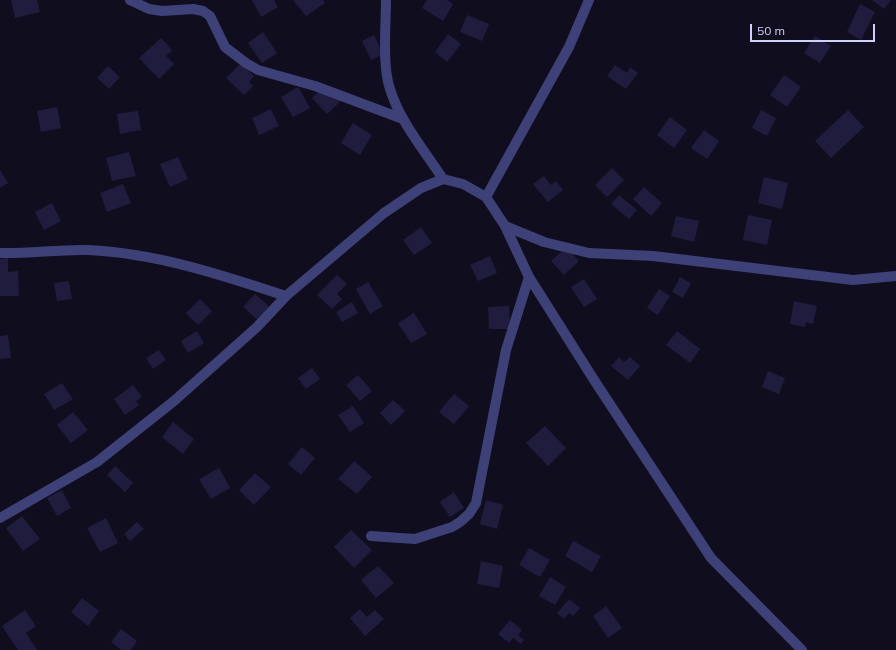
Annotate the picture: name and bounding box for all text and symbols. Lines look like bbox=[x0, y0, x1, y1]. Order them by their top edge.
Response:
scale bar bbox=[752, 16, 877, 42]
text: 50 m bbox=[757, 23, 785, 38]

